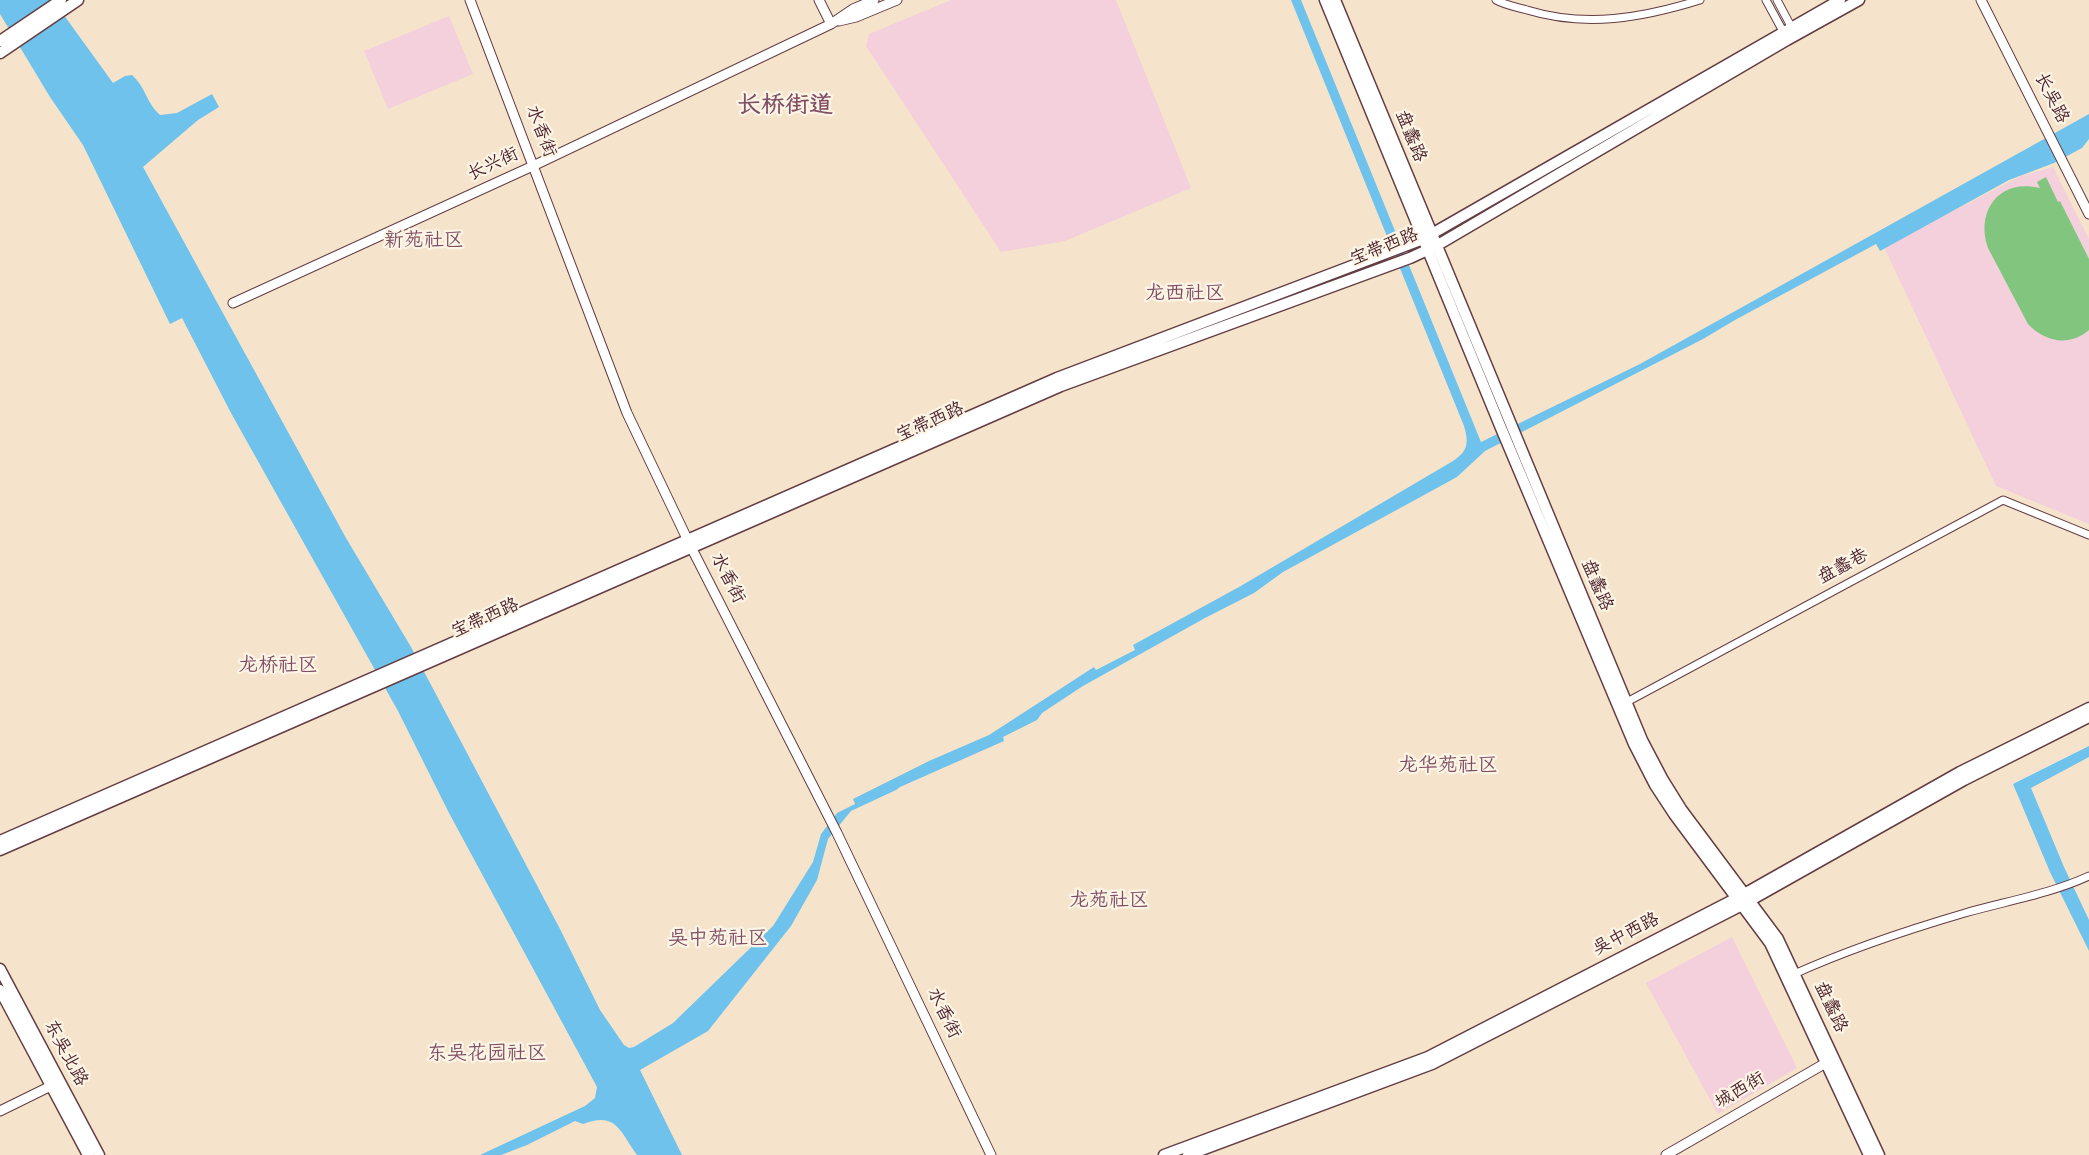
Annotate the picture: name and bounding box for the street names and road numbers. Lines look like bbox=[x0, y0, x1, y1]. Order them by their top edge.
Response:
street label: 长吴路 bbox=[2028, 70, 2072, 128]
street label: 水香街 bbox=[519, 103, 559, 161]
street label: 盘蠡路 bbox=[1389, 108, 1429, 166]
street label: 长兴街 bbox=[465, 145, 523, 187]
street label: 宝带西路 bbox=[1348, 226, 1422, 272]
street label: 宝带西路 bbox=[894, 399, 968, 449]
street label: 盘蠡巷 bbox=[1815, 546, 1873, 590]
street label: 水香街 bbox=[704, 550, 748, 608]
street label: 盘蠡路 bbox=[1575, 557, 1615, 615]
street label: 宝带西路 bbox=[449, 595, 523, 645]
street label: 吴中西路 bbox=[1590, 910, 1664, 962]
street label: 盘蠡路 bbox=[1808, 979, 1850, 1037]
street label: 水香街 bbox=[920, 985, 964, 1043]
street label: 东吴北路 bbox=[38, 1017, 90, 1091]
street label: 城西街 bbox=[1712, 1069, 1770, 1115]

